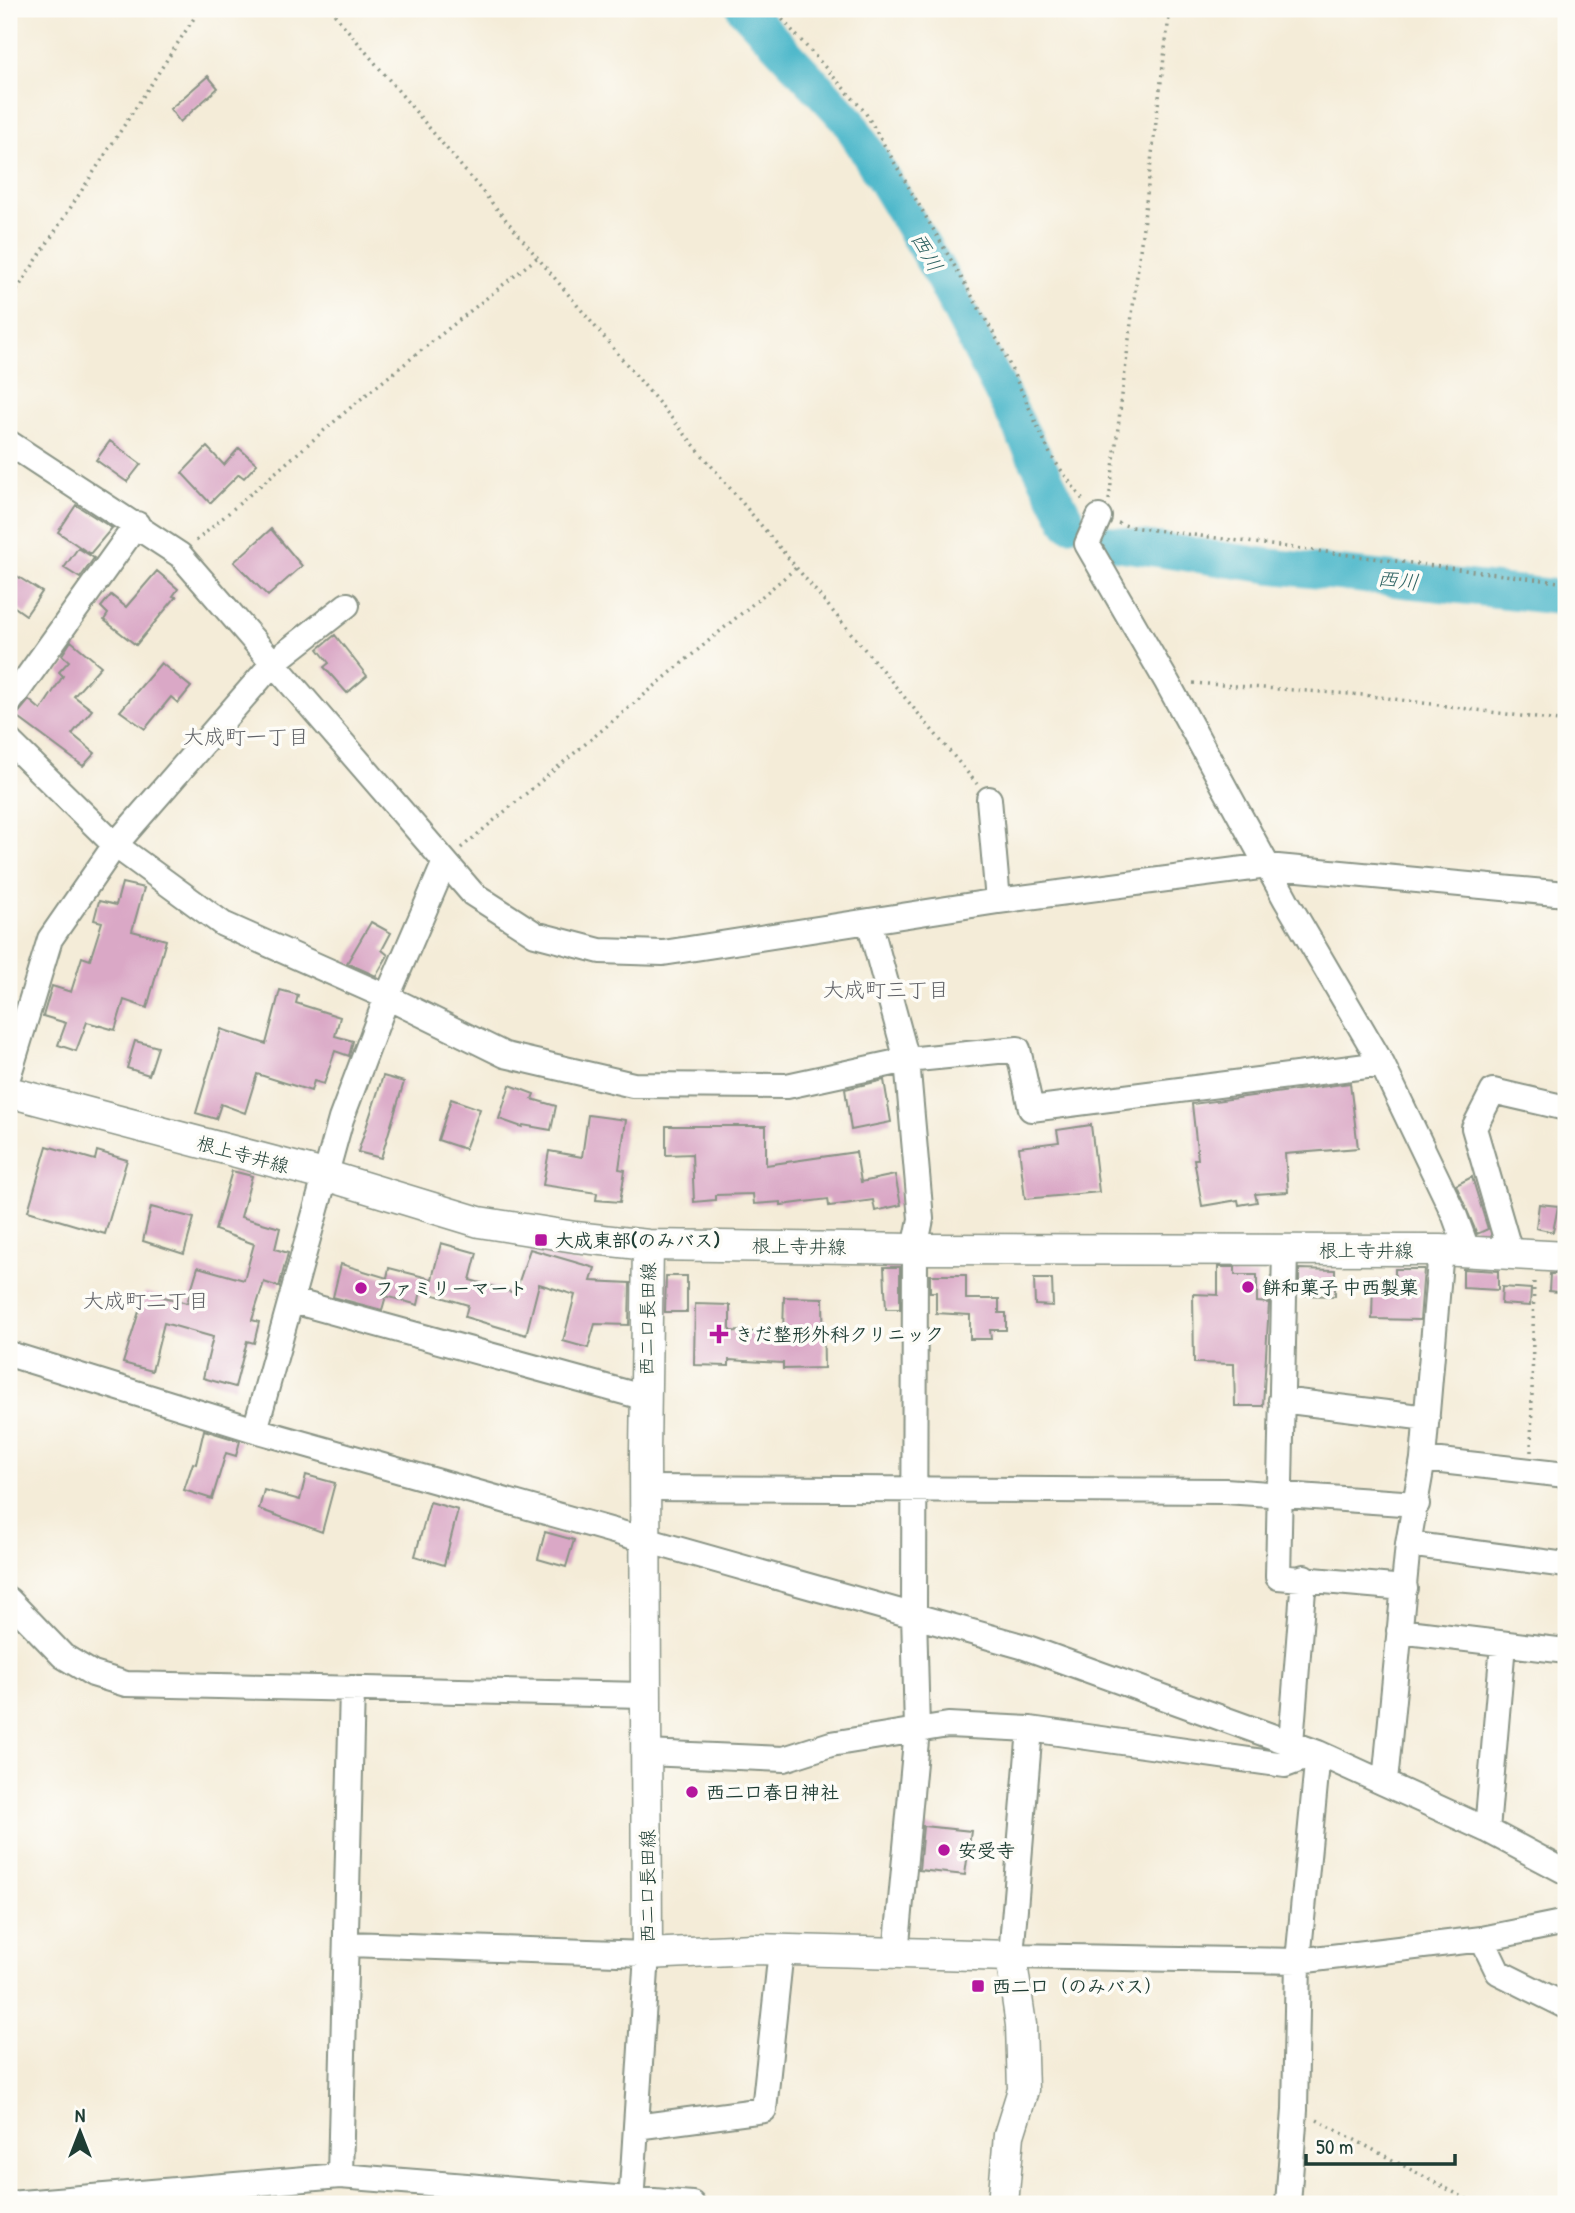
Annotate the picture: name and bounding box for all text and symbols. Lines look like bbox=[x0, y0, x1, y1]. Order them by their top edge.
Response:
water label: 西川 bbox=[904, 227, 950, 277]
water label: 西川 bbox=[1376, 563, 1420, 597]
district label: 大成町一丁目 bbox=[183, 722, 309, 751]
district label: 大成町三丁目 bbox=[823, 975, 949, 1004]
street label: 根上寺井線 bbox=[194, 1129, 292, 1179]
place label: 大成東部(のみバス) bbox=[555, 1227, 720, 1253]
marker: 大成東部(のみバス) bbox=[533, 1232, 549, 1248]
street label: 根上寺井線 bbox=[751, 1232, 847, 1260]
street label: 根上寺井線 bbox=[1318, 1237, 1414, 1263]
street label: 西二口長田線 bbox=[633, 1262, 661, 1376]
place label: 餅和菓子 中西製菓 bbox=[1262, 1274, 1418, 1300]
place label: ファミリーマート bbox=[375, 1275, 528, 1301]
marker: 餅和菓子 中西製菓 bbox=[1240, 1279, 1256, 1295]
marker: ファミリーマート bbox=[353, 1280, 369, 1296]
district label: 大成町二丁目 bbox=[83, 1286, 209, 1315]
place label: きだ整形外科クリニック bbox=[735, 1321, 944, 1347]
marker: きだ整形外科クリニック bbox=[709, 1324, 729, 1344]
place label: 西二口春日神社 bbox=[706, 1779, 839, 1805]
marker: 西二口春日神社 bbox=[684, 1784, 700, 1800]
street label: 西二口長田線 bbox=[634, 1829, 660, 1943]
place label: 安受寺 bbox=[958, 1837, 1015, 1863]
marker: 安受寺 bbox=[936, 1842, 952, 1858]
place label: 西二口（のみバス） bbox=[992, 1973, 1163, 1999]
marker: 西二口（のみバス） bbox=[970, 1978, 986, 1994]
north arrow bbox=[46, 2098, 116, 2168]
text: N bbox=[75, 2102, 85, 2128]
scale bar bbox=[1306, 2122, 1454, 2166]
text: 50 m bbox=[1316, 2132, 1353, 2161]

